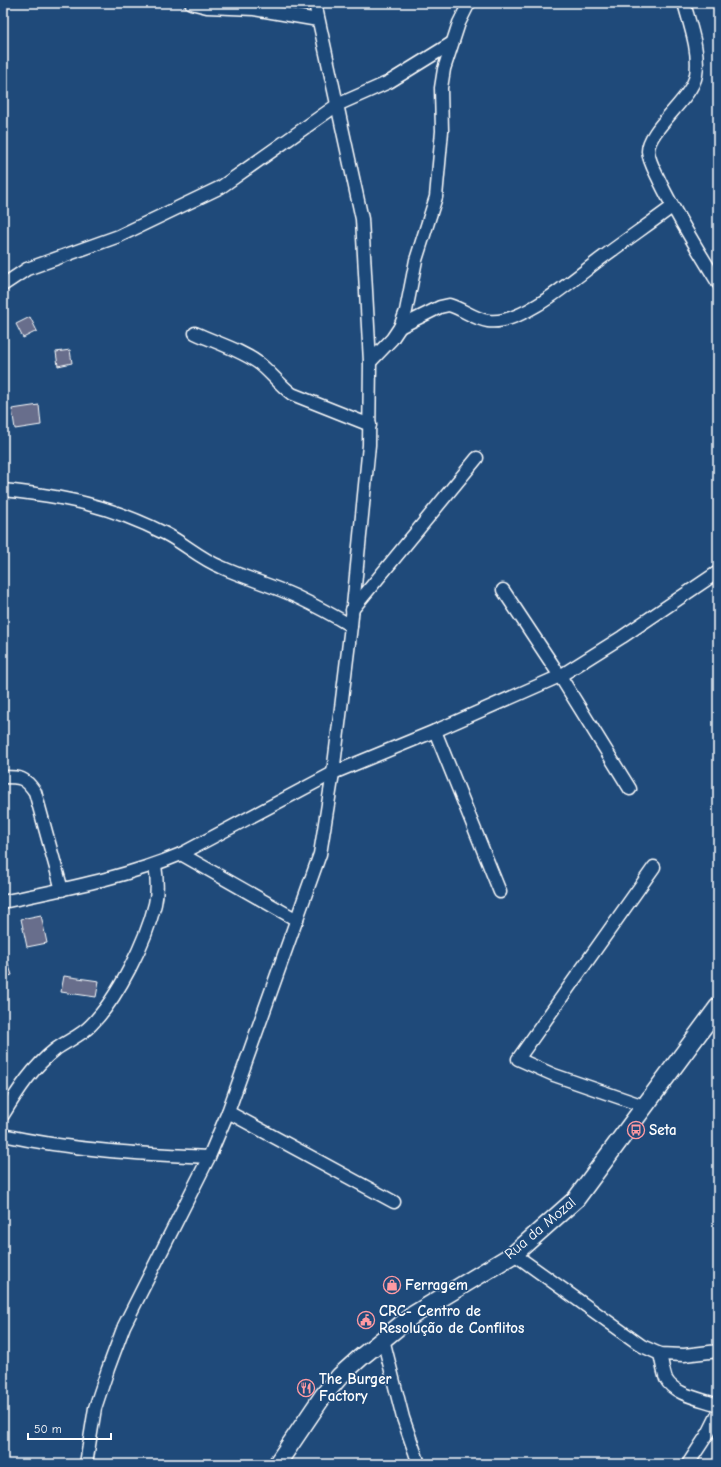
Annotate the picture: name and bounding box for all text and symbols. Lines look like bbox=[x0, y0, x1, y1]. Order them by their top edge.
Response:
bus stop icon: Seta bbox=[626, 1120, 646, 1140]
place label: Seta bbox=[649, 1121, 677, 1139]
street label: Rua da Mozal bbox=[501, 1193, 579, 1263]
shop icon: Ferragem bbox=[382, 1275, 402, 1295]
place label: Ferragem bbox=[405, 1276, 468, 1294]
place label: CRC- Centro de Resolução de Conflitos bbox=[379, 1302, 524, 1337]
public building icon: CRC- Centro de Resolução de Conflitos bbox=[356, 1310, 376, 1330]
place label: The Burger Factory bbox=[319, 1370, 392, 1405]
restaurant icon: The Burger Factory bbox=[296, 1378, 316, 1398]
scale bar bbox=[28, 1415, 111, 1441]
text: 50 m bbox=[34, 1422, 62, 1436]

